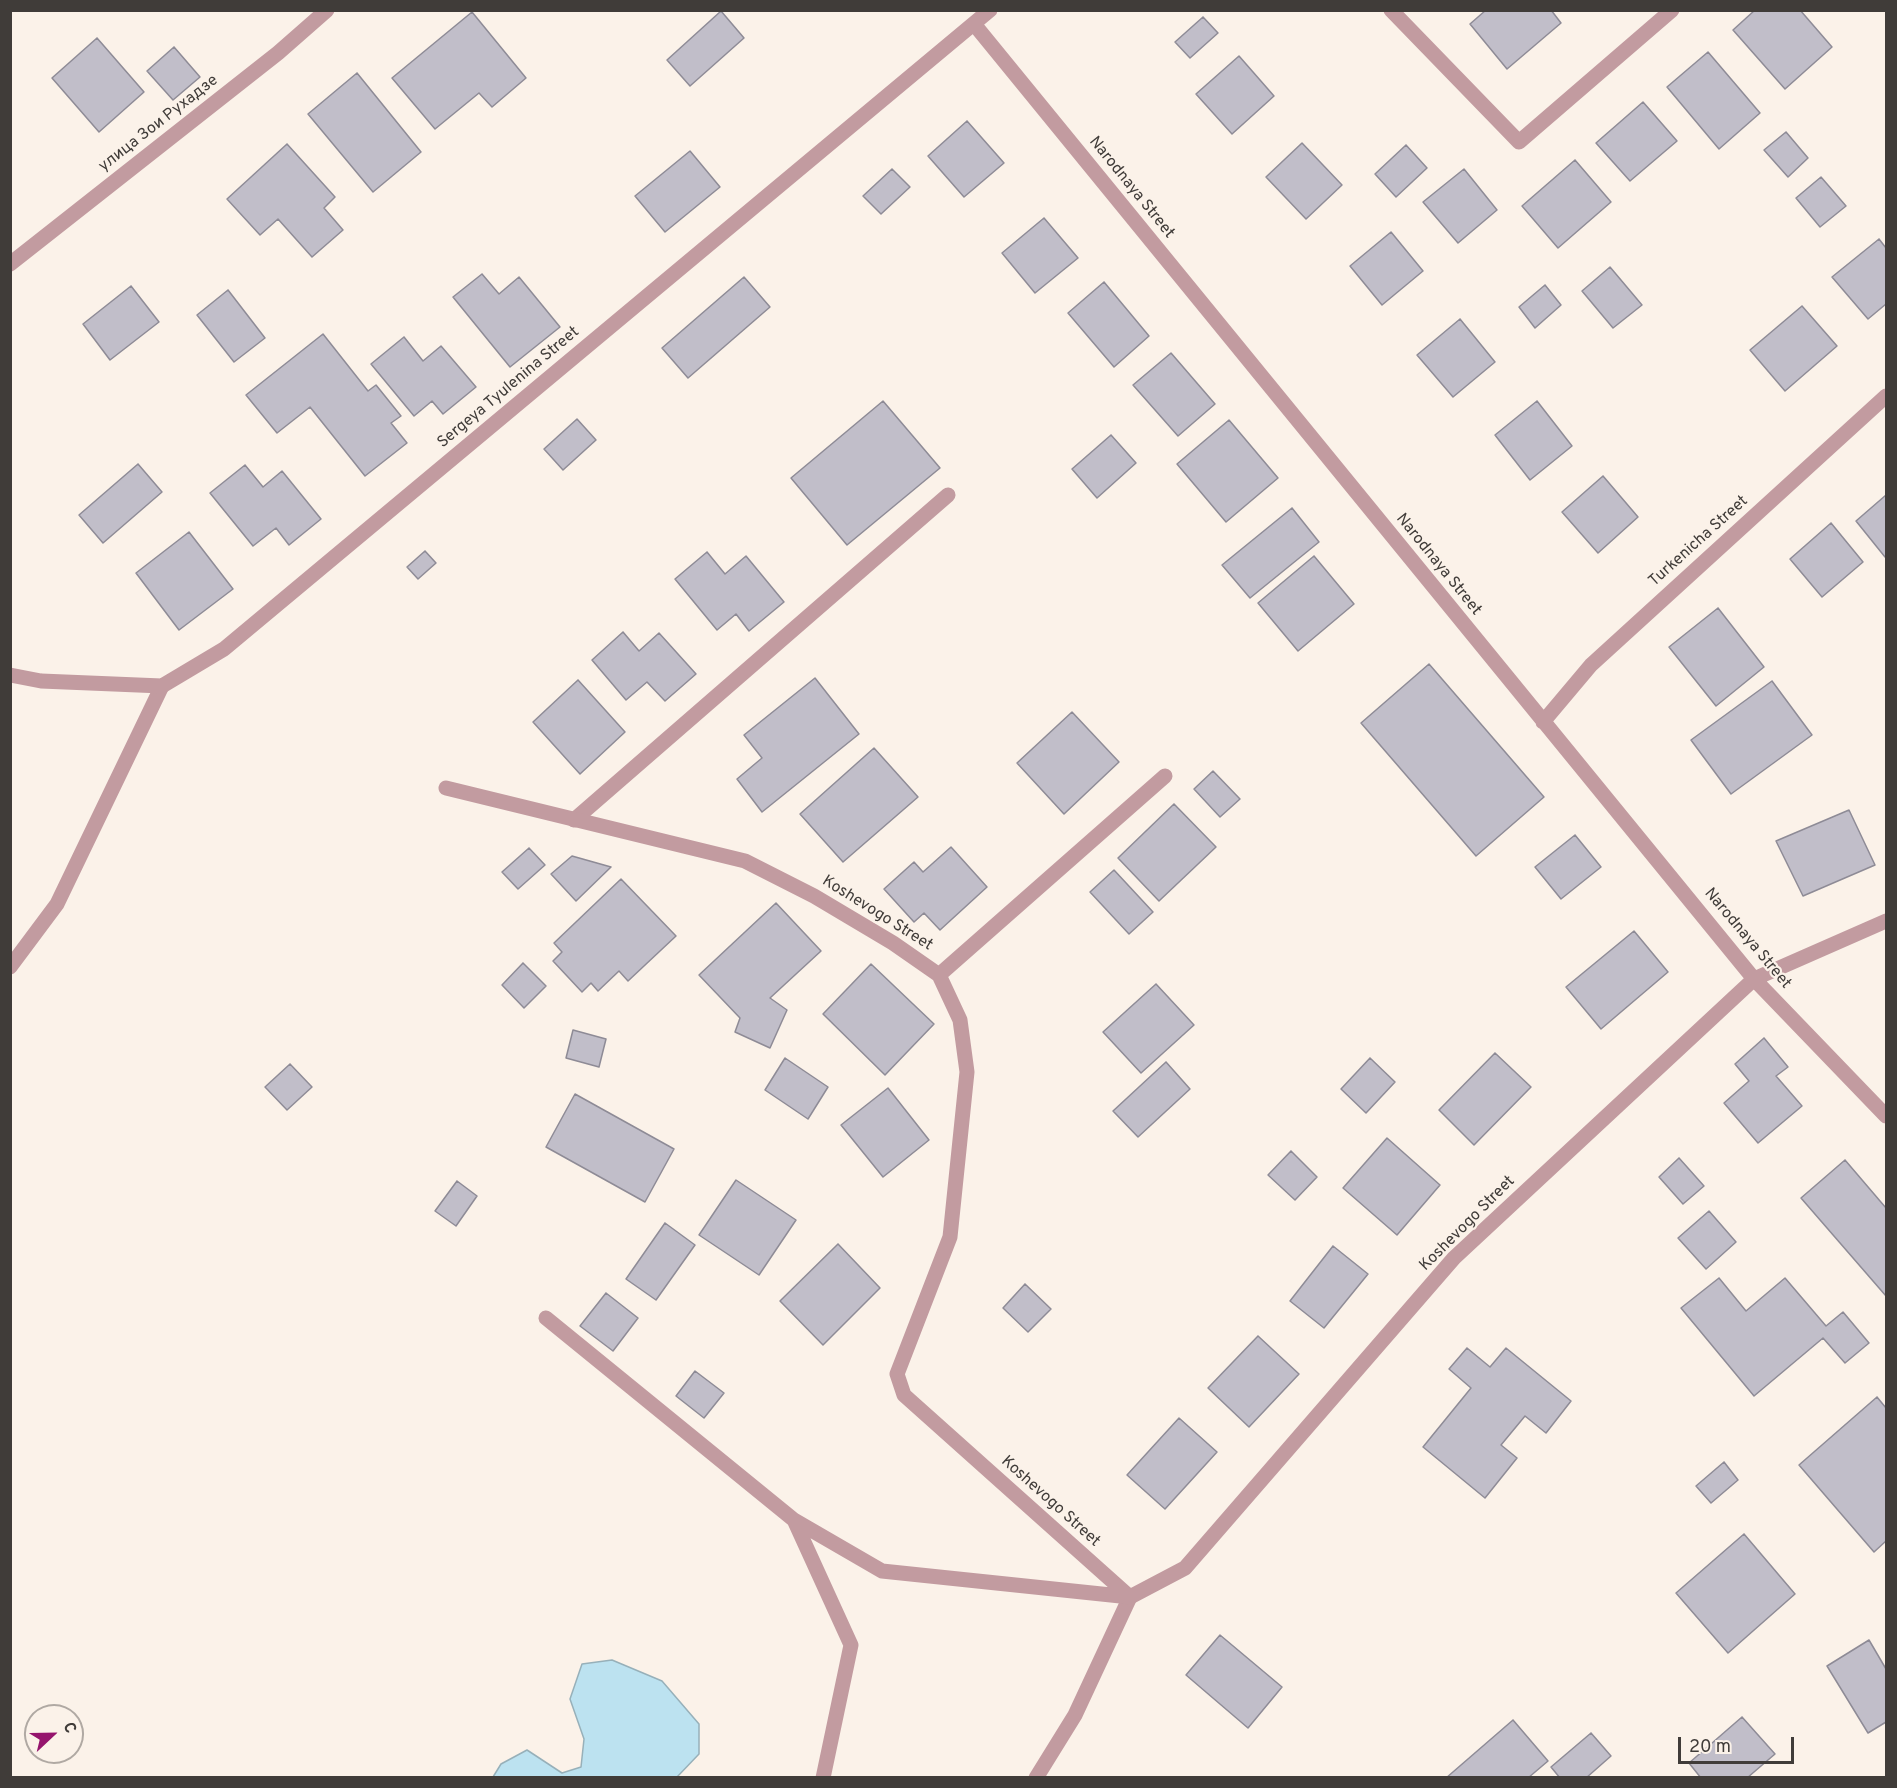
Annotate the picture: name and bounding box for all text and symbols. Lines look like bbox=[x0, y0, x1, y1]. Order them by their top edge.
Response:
street label: улица Зои Рухадзе bbox=[95, 71, 223, 177]
street label: Narodnaya Street bbox=[1084, 133, 1178, 243]
street label: Sergeya Tyulenina Street bbox=[434, 323, 584, 453]
street label: Turkenicha Street bbox=[1645, 492, 1753, 592]
street label: Narodnaya Street bbox=[1391, 510, 1485, 620]
street label: Koshevogo Street bbox=[818, 872, 936, 956]
street label: Narodnaya Street bbox=[1699, 885, 1795, 993]
street label: Koshevogo Street bbox=[1416, 1172, 1520, 1276]
street label: Koshevogo Street bbox=[996, 1452, 1104, 1552]
north arrow bbox=[24, 1704, 84, 1764]
text: С bbox=[58, 1720, 80, 1736]
scale bar bbox=[1681, 1725, 1796, 1763]
text: 20 m bbox=[1689, 1736, 1731, 1759]

